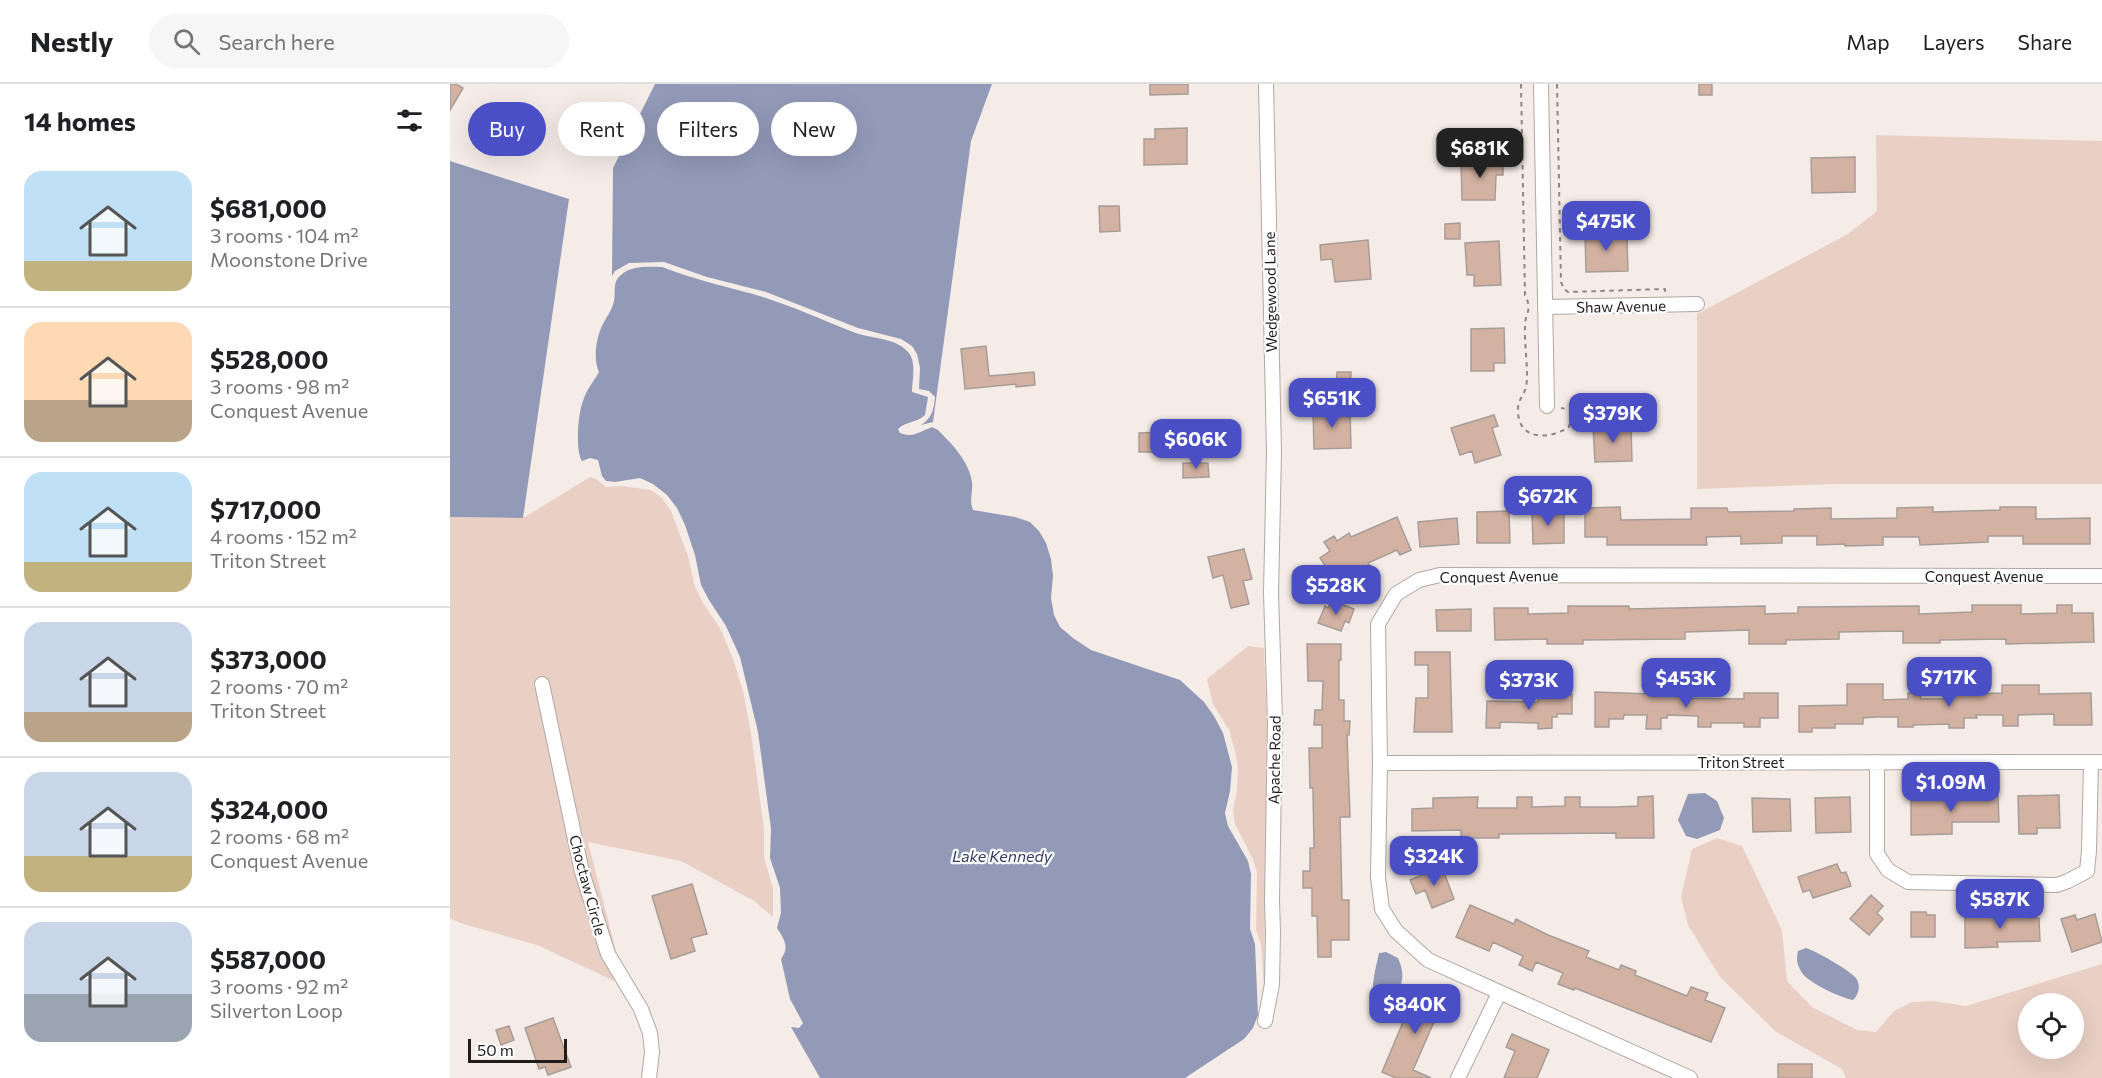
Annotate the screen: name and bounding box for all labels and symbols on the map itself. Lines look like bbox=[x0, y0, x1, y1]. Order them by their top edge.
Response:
pin: $681K bbox=[1438, 128, 1522, 179]
pin: $475K bbox=[1564, 201, 1648, 252]
street label: Wedgewood Lane bbox=[1260, 231, 1280, 352]
street label: Shaw Avenue bbox=[1576, 296, 1666, 316]
pin: $651K bbox=[1290, 378, 1374, 429]
pin: $379K bbox=[1571, 393, 1655, 444]
pin: $606K bbox=[1154, 419, 1238, 470]
pin: $672K bbox=[1506, 476, 1590, 527]
pin: $528K bbox=[1294, 565, 1378, 616]
street label: Conquest Avenue bbox=[1440, 566, 1559, 586]
street label: Conquest Avenue bbox=[1925, 567, 2043, 585]
pin: $717K bbox=[1907, 657, 1991, 708]
pin: $453K bbox=[1644, 658, 1728, 709]
pin: $373K bbox=[1487, 660, 1571, 711]
street label: Apache Road bbox=[1264, 715, 1284, 805]
street label: Triton Street bbox=[1697, 753, 1785, 771]
pin: $1.09M bbox=[1902, 762, 2000, 813]
street label: Choctaw Circle bbox=[566, 833, 610, 937]
pin: $324K bbox=[1392, 836, 1476, 887]
water label: Lake Kennedy bbox=[952, 846, 1053, 865]
pin: $587K bbox=[1958, 879, 2042, 930]
pin: $840K bbox=[1373, 984, 1457, 1035]
scale bar bbox=[468, 1036, 567, 1064]

